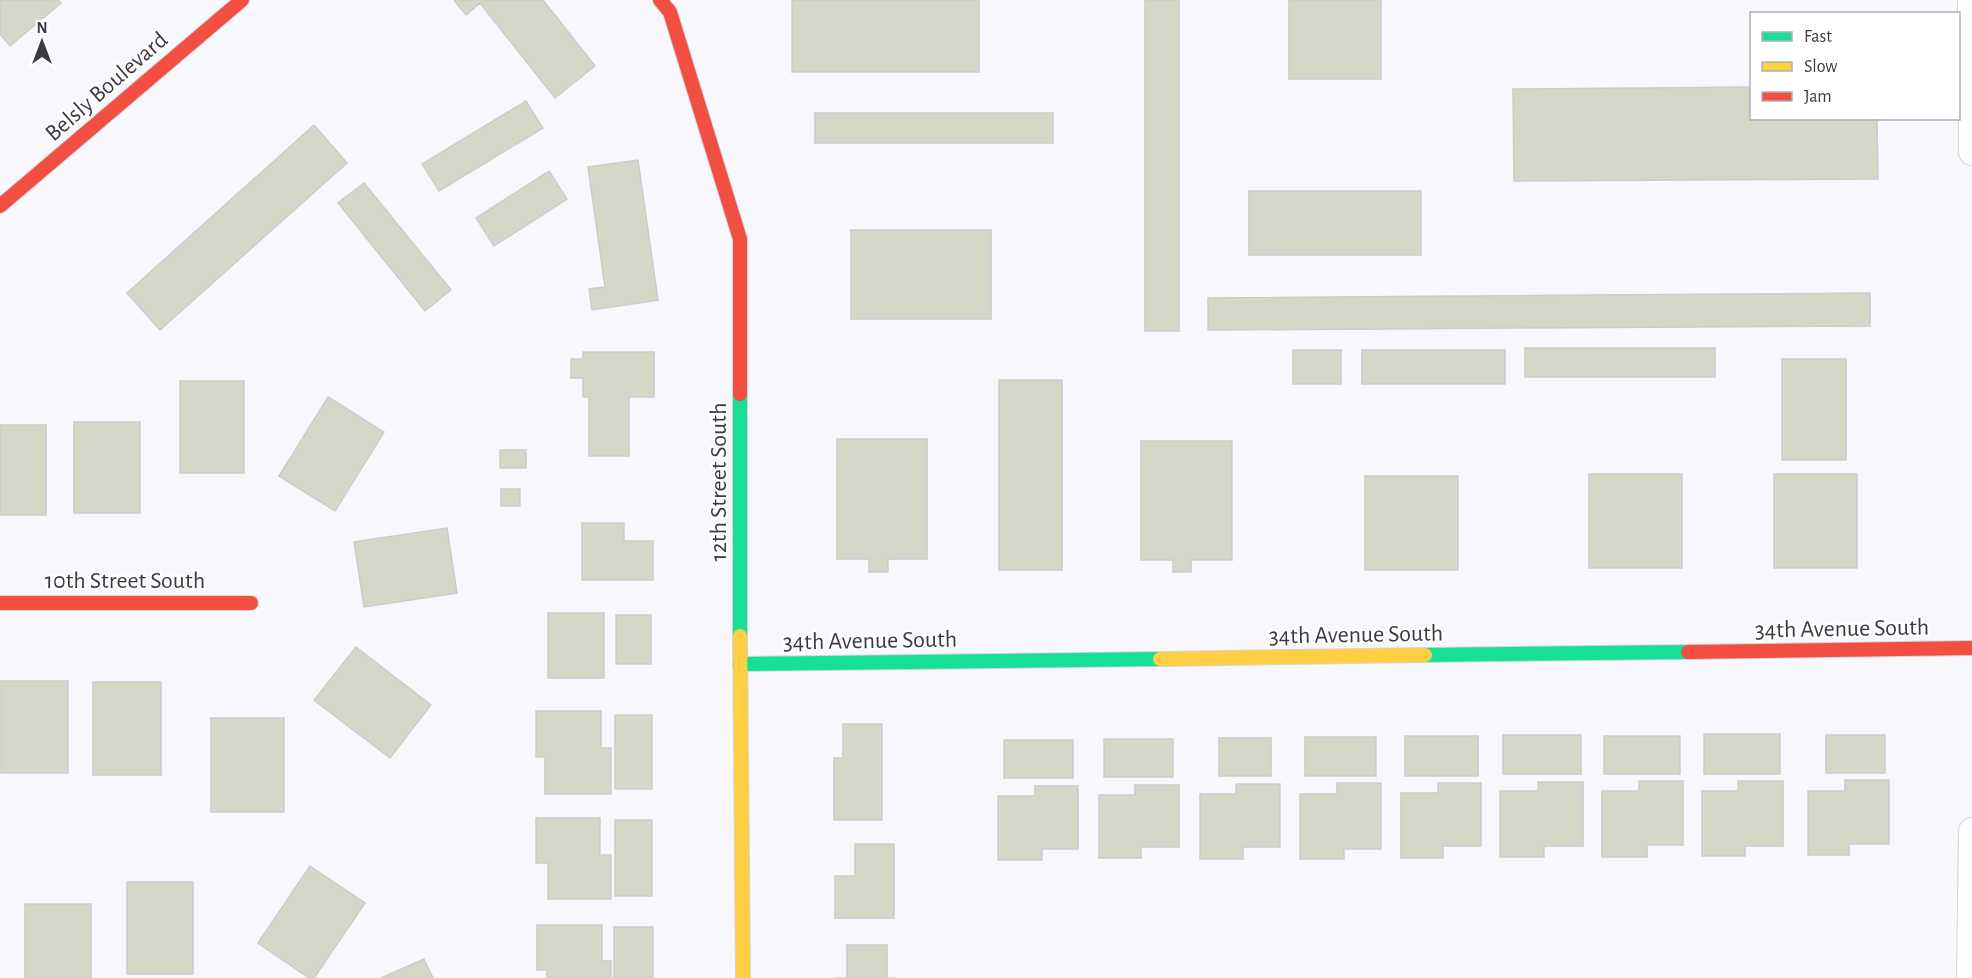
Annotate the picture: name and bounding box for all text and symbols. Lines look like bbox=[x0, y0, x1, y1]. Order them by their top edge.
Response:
north arrow bbox=[12, 12, 72, 72]
legend bbox=[1750, 12, 1960, 120]
text: N bbox=[36, 20, 48, 36]
street label: Belsly Boulevard bbox=[41, 27, 172, 146]
text: Fast bbox=[1804, 28, 1832, 46]
text: Slow bbox=[1804, 58, 1837, 76]
text: Jam bbox=[1804, 88, 1832, 106]
street label: 12th Street South bbox=[707, 403, 731, 561]
street label: 10th Street South bbox=[45, 569, 205, 593]
street label: 34th Avenue South bbox=[1755, 615, 1929, 643]
street label: 34th Avenue South bbox=[1269, 621, 1443, 649]
street label: 34th Avenue South bbox=[783, 627, 957, 655]

